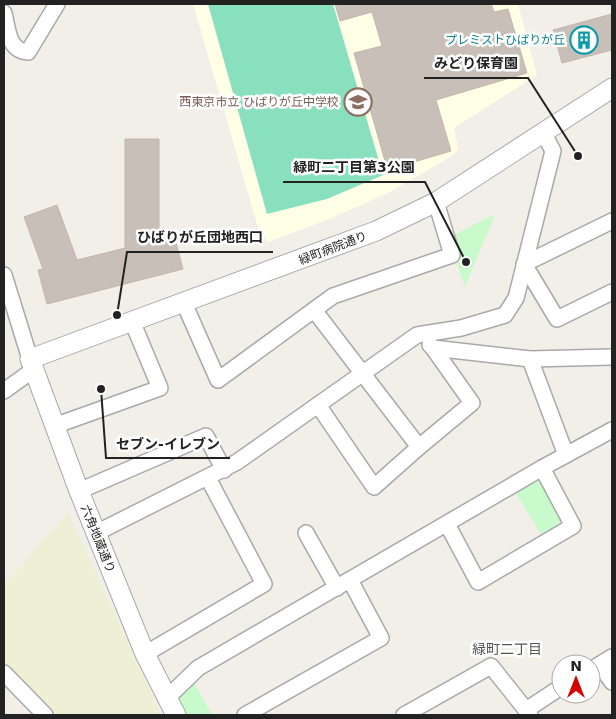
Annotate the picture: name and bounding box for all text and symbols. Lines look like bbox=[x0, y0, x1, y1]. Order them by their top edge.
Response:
building icon: プレミストひばりが丘 bbox=[569, 25, 599, 55]
place label: プレミストひばりが丘 bbox=[445, 33, 565, 47]
callout: みどり保育園 bbox=[424, 49, 528, 78]
text: みどり保育園 bbox=[434, 55, 518, 71]
school or university icon: 西東京市立 ひばりが丘中学校 bbox=[343, 87, 373, 117]
place label: 西東京市立 ひばりが丘中学校 bbox=[179, 95, 339, 109]
callout: 緑町二丁目第3公園 bbox=[283, 153, 425, 182]
text: 緑町二丁目第3公園 bbox=[293, 159, 415, 175]
callout: ひばりが丘団地西口 bbox=[127, 223, 273, 252]
text: ひばりが丘団地西口 bbox=[137, 229, 263, 245]
street label: 緑町病院通り bbox=[297, 229, 369, 267]
callout: セブン-イレブン bbox=[106, 429, 230, 458]
text: セブン-イレブン bbox=[116, 436, 220, 452]
street label: 六角地蔵通り bbox=[78, 503, 118, 575]
district label: 緑町二丁目 bbox=[472, 641, 542, 657]
north arrow bbox=[551, 654, 601, 704]
text: N bbox=[570, 658, 582, 674]

